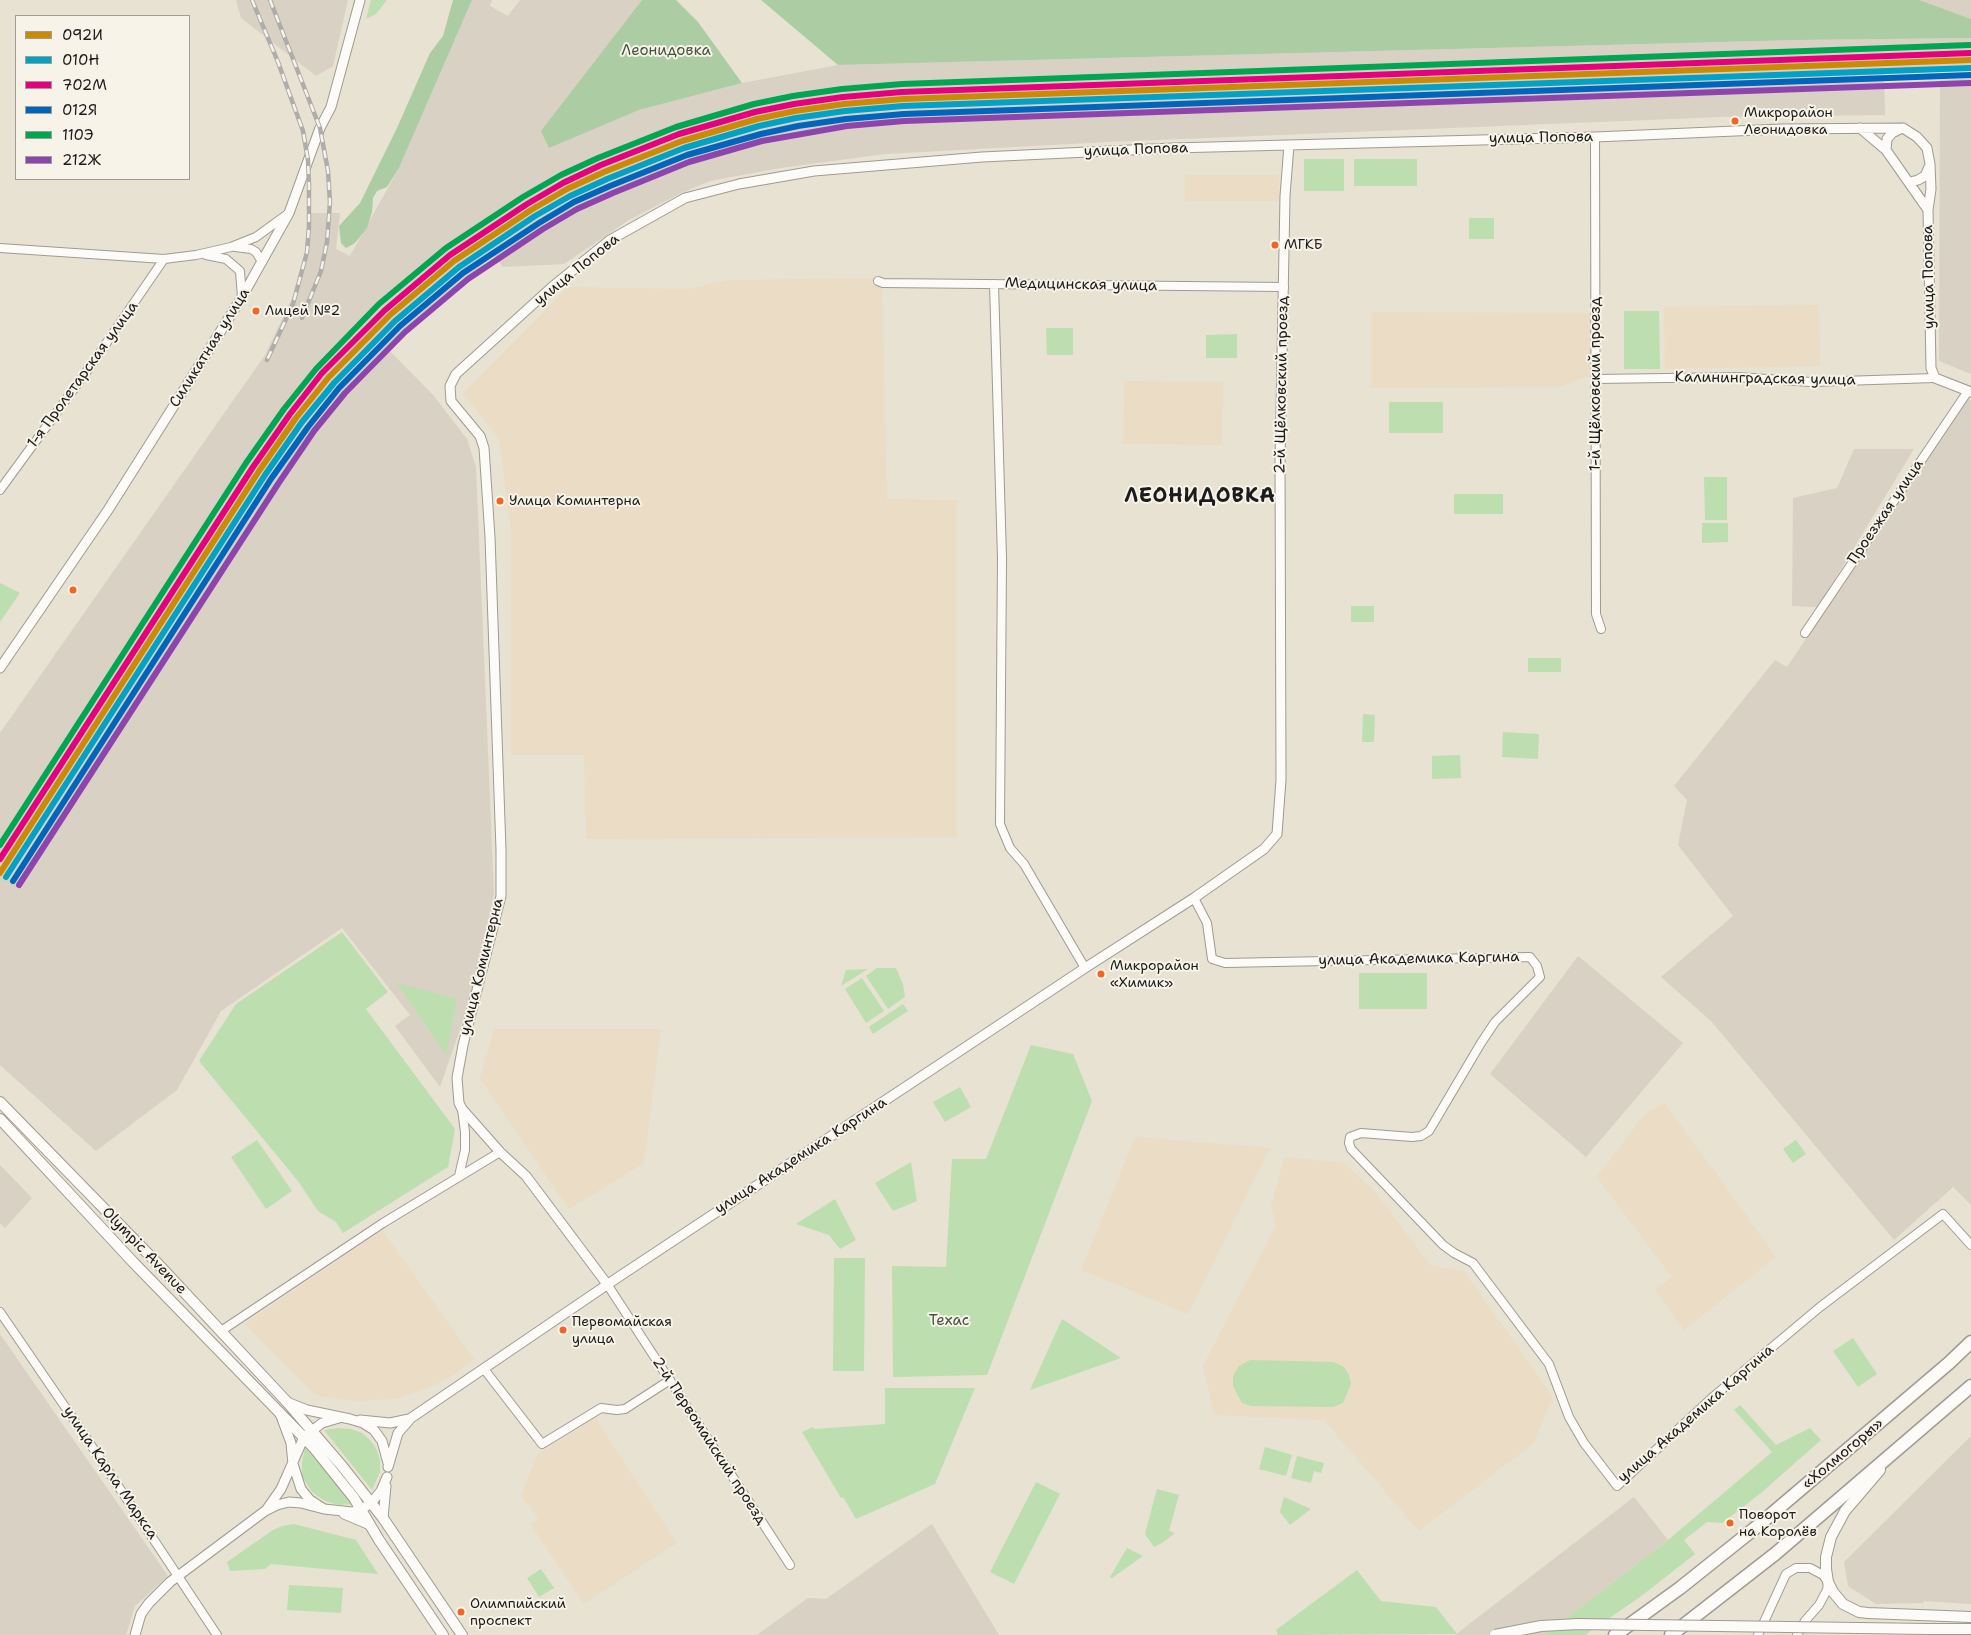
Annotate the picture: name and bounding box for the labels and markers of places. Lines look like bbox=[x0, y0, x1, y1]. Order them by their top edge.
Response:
place label: Микрорайон Леонидовка bbox=[1744, 105, 1833, 138]
marker: Микрорайон Леонидовка bbox=[1730, 116, 1740, 126]
place label: МГКБ bbox=[1284, 237, 1323, 253]
marker: МГКБ bbox=[1270, 240, 1280, 250]
place label: Лицей №2 bbox=[265, 303, 340, 319]
marker: Лицей №2 bbox=[251, 306, 261, 316]
place label: Улица Коминтерна bbox=[509, 493, 640, 509]
marker: Улица Коминтерна bbox=[495, 496, 505, 506]
unlabelled marker bbox=[68, 585, 78, 595]
place label: Микрорайон «Химик» bbox=[1110, 958, 1199, 990]
marker: Микрорайон «Химик» bbox=[1096, 969, 1106, 979]
place label: Первомайская улица bbox=[572, 1314, 672, 1346]
marker: Первомайская улица bbox=[558, 1325, 568, 1335]
place label: Поворот на Королёв bbox=[1739, 1507, 1817, 1540]
marker: Поворот на Королёв bbox=[1725, 1518, 1735, 1528]
place label: Олимпийский проспект bbox=[470, 1596, 566, 1628]
marker: Олимпийский проспект bbox=[456, 1607, 466, 1617]

